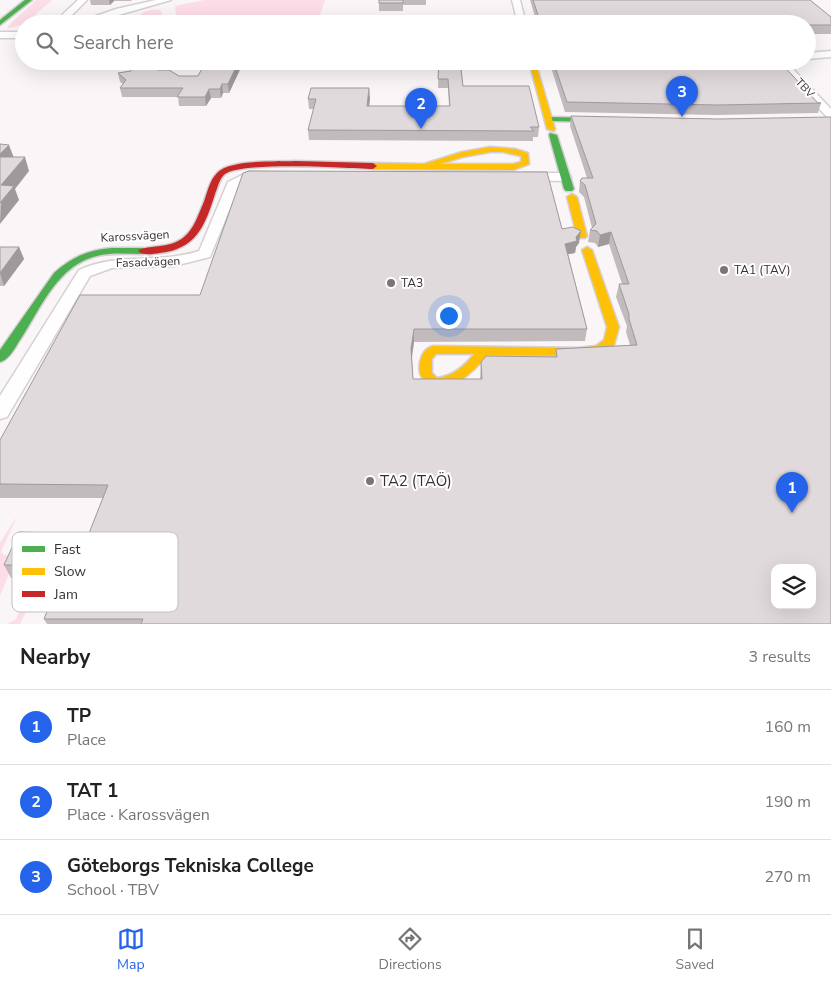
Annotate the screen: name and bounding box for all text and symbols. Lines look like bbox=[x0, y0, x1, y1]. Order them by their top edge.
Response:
search box bbox=[15, 15, 816, 70]
icon: search bbox=[33, 29, 61, 57]
text: Search here bbox=[73, 30, 174, 56]
street label: TBV bbox=[792, 75, 818, 101]
pin: 3 bbox=[666, 76, 698, 117]
pin: 2 bbox=[405, 88, 437, 129]
street label: Karossvägen bbox=[100, 226, 170, 246]
street label: Fasadvägen bbox=[115, 253, 181, 271]
place label: TA1 (TAV) bbox=[734, 262, 790, 278]
marker: TA1 (TAV) bbox=[718, 264, 730, 276]
place label: TA3 bbox=[401, 275, 423, 291]
marker: TA3 bbox=[385, 277, 397, 289]
your location bbox=[436, 303, 462, 329]
place label: TA2 (TAÖ) bbox=[380, 471, 452, 491]
pin: 1 bbox=[776, 472, 808, 513]
marker: TA2 (TAÖ) bbox=[364, 475, 376, 487]
legend bbox=[12, 532, 178, 612]
text: Fast bbox=[54, 540, 80, 559]
text: Slow bbox=[54, 562, 86, 581]
map controls bbox=[771, 564, 816, 609]
button: layers bbox=[771, 564, 816, 609]
text: Jam bbox=[53, 585, 78, 604]
text: Nearby bbox=[20, 643, 90, 671]
text: 3 results bbox=[749, 646, 811, 668]
text: TP bbox=[67, 703, 91, 729]
text: 1 bbox=[31, 716, 41, 738]
text: 160 m bbox=[764, 716, 811, 738]
text: Place bbox=[67, 729, 106, 751]
text: TAT 1 bbox=[67, 778, 118, 804]
text: 2 bbox=[31, 791, 41, 813]
text: 190 m bbox=[764, 791, 811, 813]
text: Place · Karossvägen bbox=[67, 804, 210, 826]
text: Göteborgs Tekniska College bbox=[67, 853, 314, 879]
text: 3 bbox=[31, 866, 41, 888]
text: 270 m bbox=[764, 866, 811, 888]
text: School · TBV bbox=[67, 879, 159, 901]
tab: Map bbox=[117, 925, 145, 974]
tab: Directions bbox=[379, 925, 442, 974]
tab: Saved bbox=[675, 925, 714, 974]

